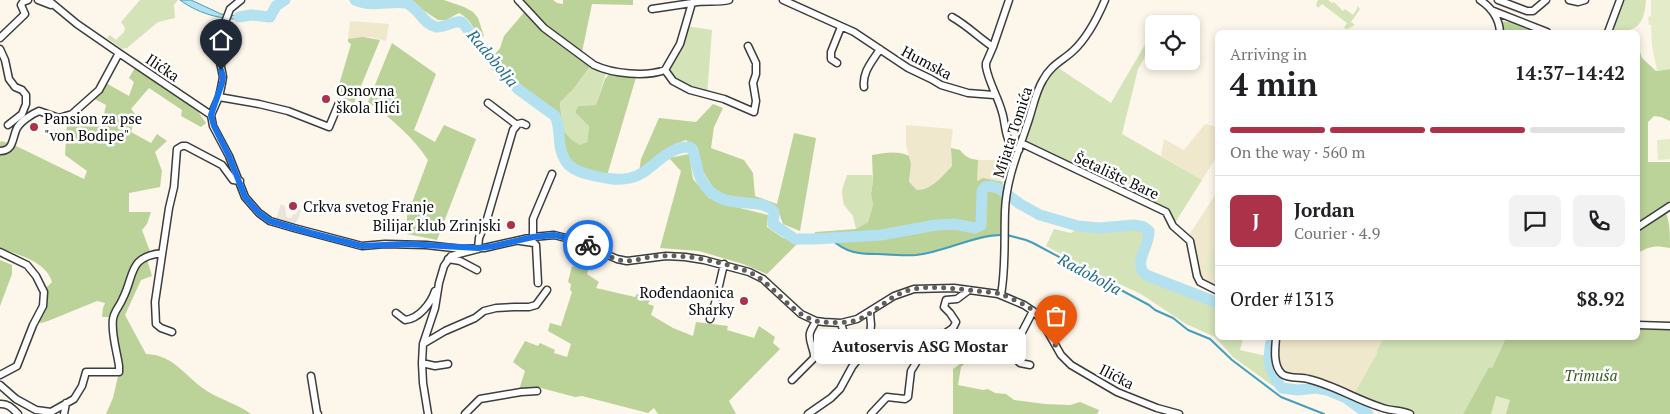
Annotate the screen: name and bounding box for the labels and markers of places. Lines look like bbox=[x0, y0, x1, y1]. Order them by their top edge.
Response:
pin bbox=[200, 19, 242, 70]
place label: Osnovna škola Ilići bbox=[336, 80, 400, 117]
marker: Osnovna škola Ilići bbox=[320, 93, 332, 105]
place label: Pansion za pse "von Bodipe" bbox=[44, 108, 142, 145]
marker: Pansion za pse "von Bodipe" bbox=[28, 121, 40, 133]
place label: Crkva svetog Franje bbox=[303, 196, 434, 216]
marker: Crkva svetog Franje bbox=[287, 200, 299, 212]
place label: Bilijar klub Zrinjski bbox=[373, 215, 501, 235]
marker: Bilijar klub Zrinjski bbox=[505, 219, 517, 231]
place label: Rođendaonica Sharky bbox=[639, 282, 734, 319]
marker: Rođendaonica Sharky bbox=[738, 295, 750, 307]
pin bbox=[1035, 295, 1077, 346]
callout: Autoservis ASG Mostar bbox=[814, 328, 1026, 364]

